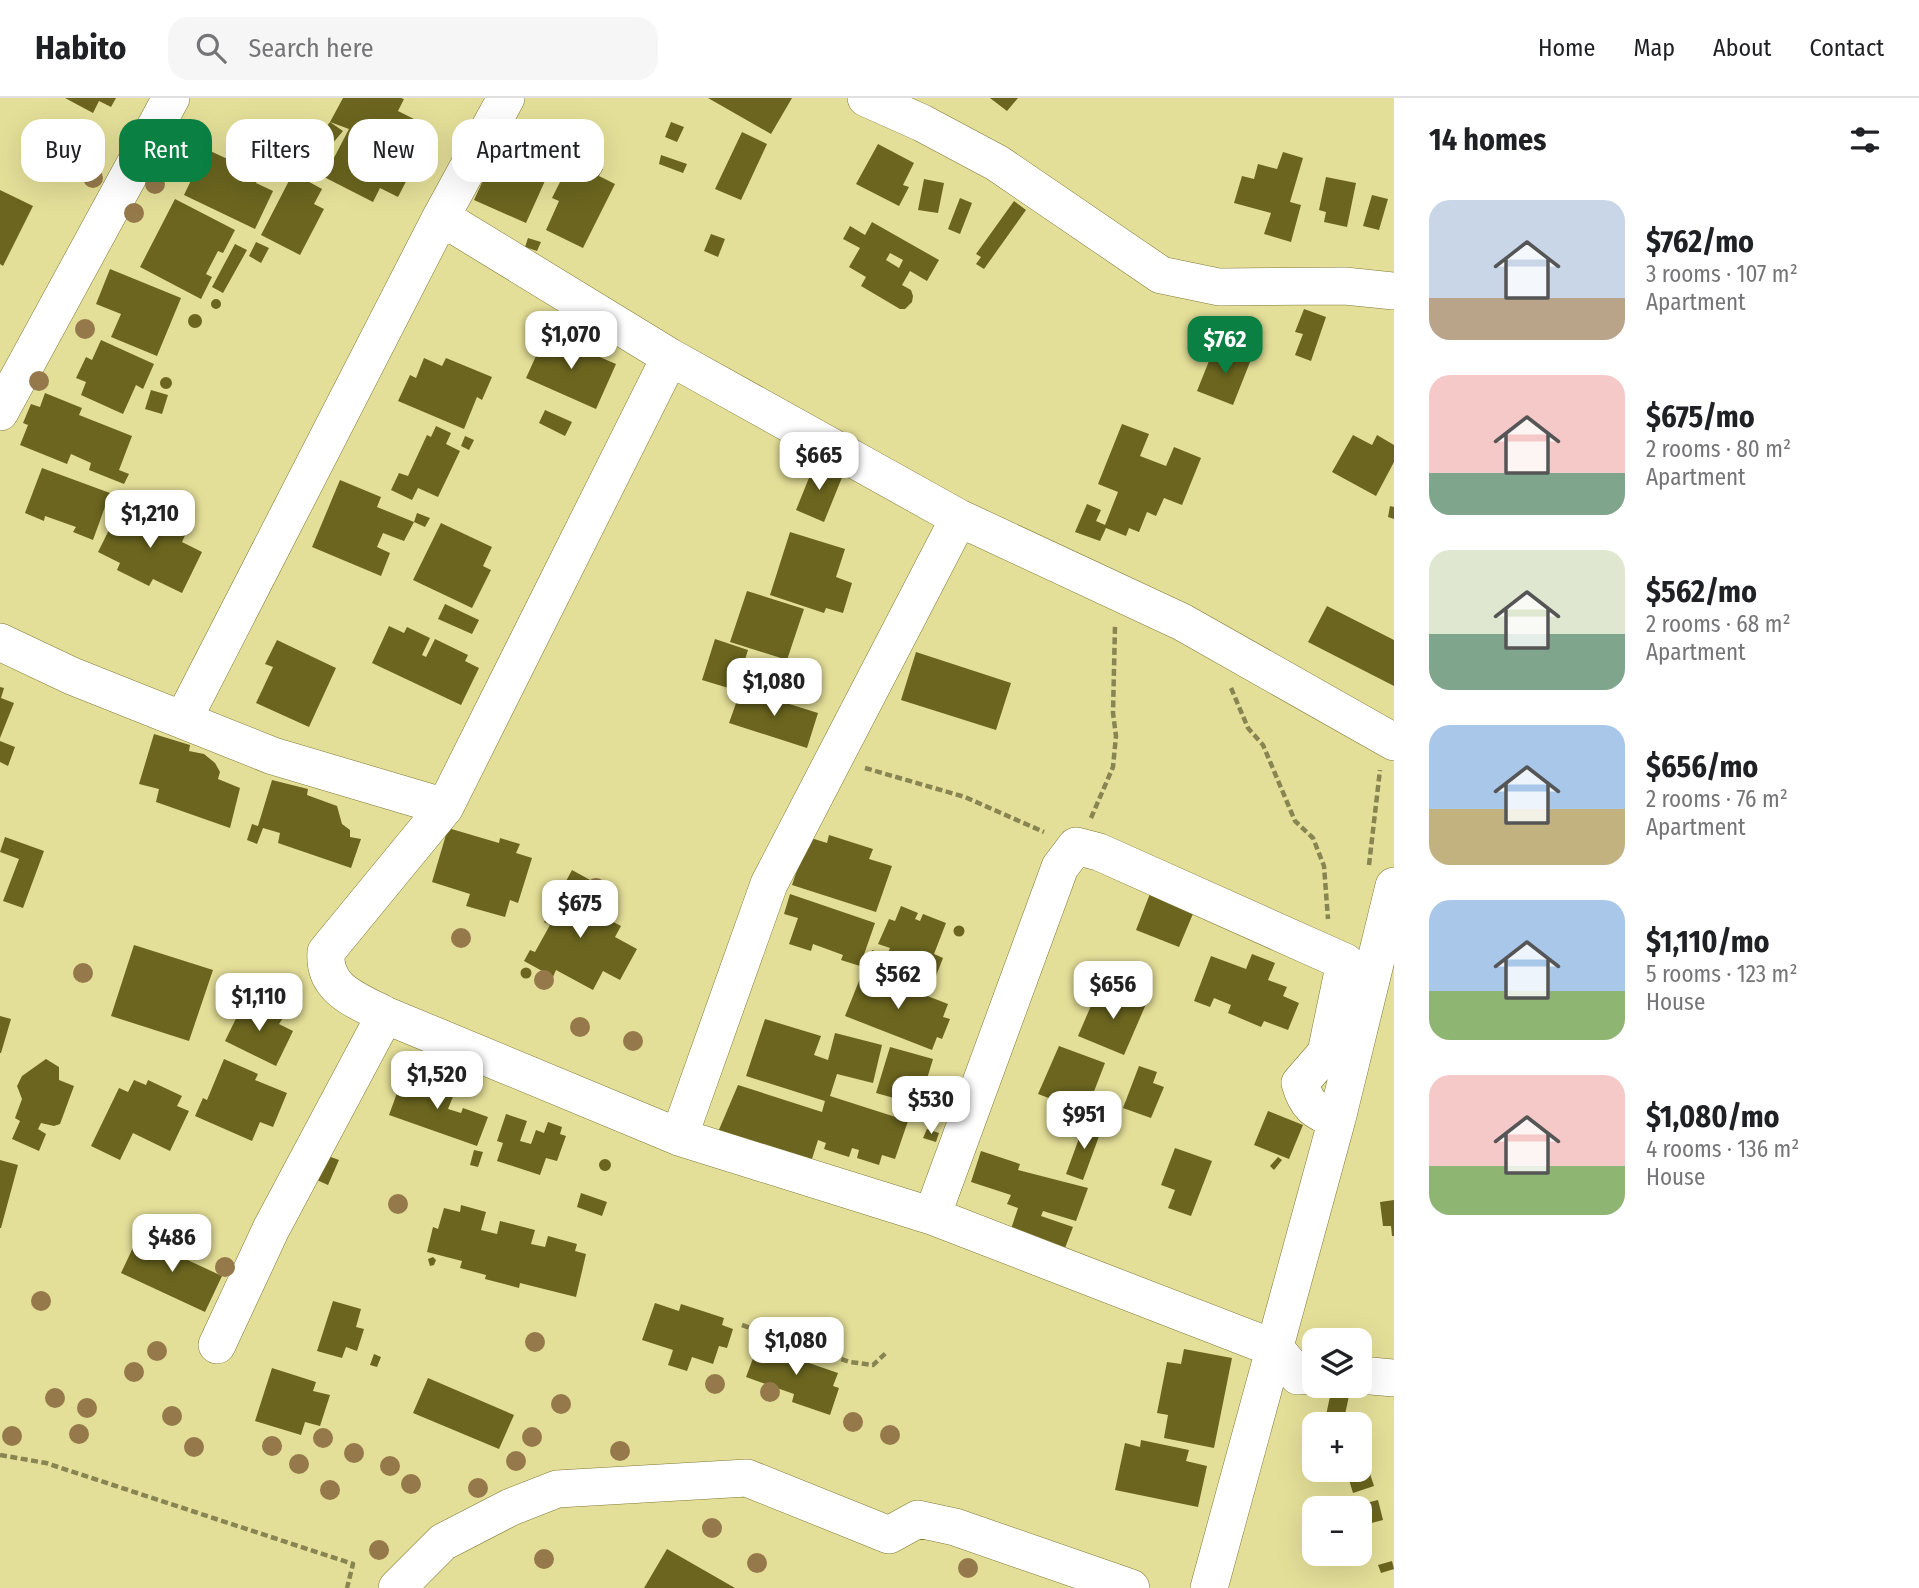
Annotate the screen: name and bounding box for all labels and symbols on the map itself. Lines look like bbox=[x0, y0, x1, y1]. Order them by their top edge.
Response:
pin: $1,070 bbox=[514, 312, 628, 371]
pin: $762 bbox=[1184, 316, 1266, 376]
pin: $665 bbox=[778, 432, 860, 492]
pin: $1,210 bbox=[93, 490, 207, 550]
pin: $1,080 bbox=[717, 658, 831, 718]
pin: $675 bbox=[539, 880, 621, 940]
pin: $562 bbox=[857, 951, 939, 1011]
pin: $656 bbox=[1072, 962, 1154, 1021]
pin: $1,110 bbox=[202, 974, 316, 1033]
pin: $1,520 bbox=[380, 1052, 494, 1111]
pin: $530 bbox=[890, 1076, 972, 1136]
pin: $951 bbox=[1043, 1091, 1125, 1151]
pin: $486 bbox=[131, 1214, 213, 1274]
pin: $1,080 bbox=[739, 1318, 853, 1377]

